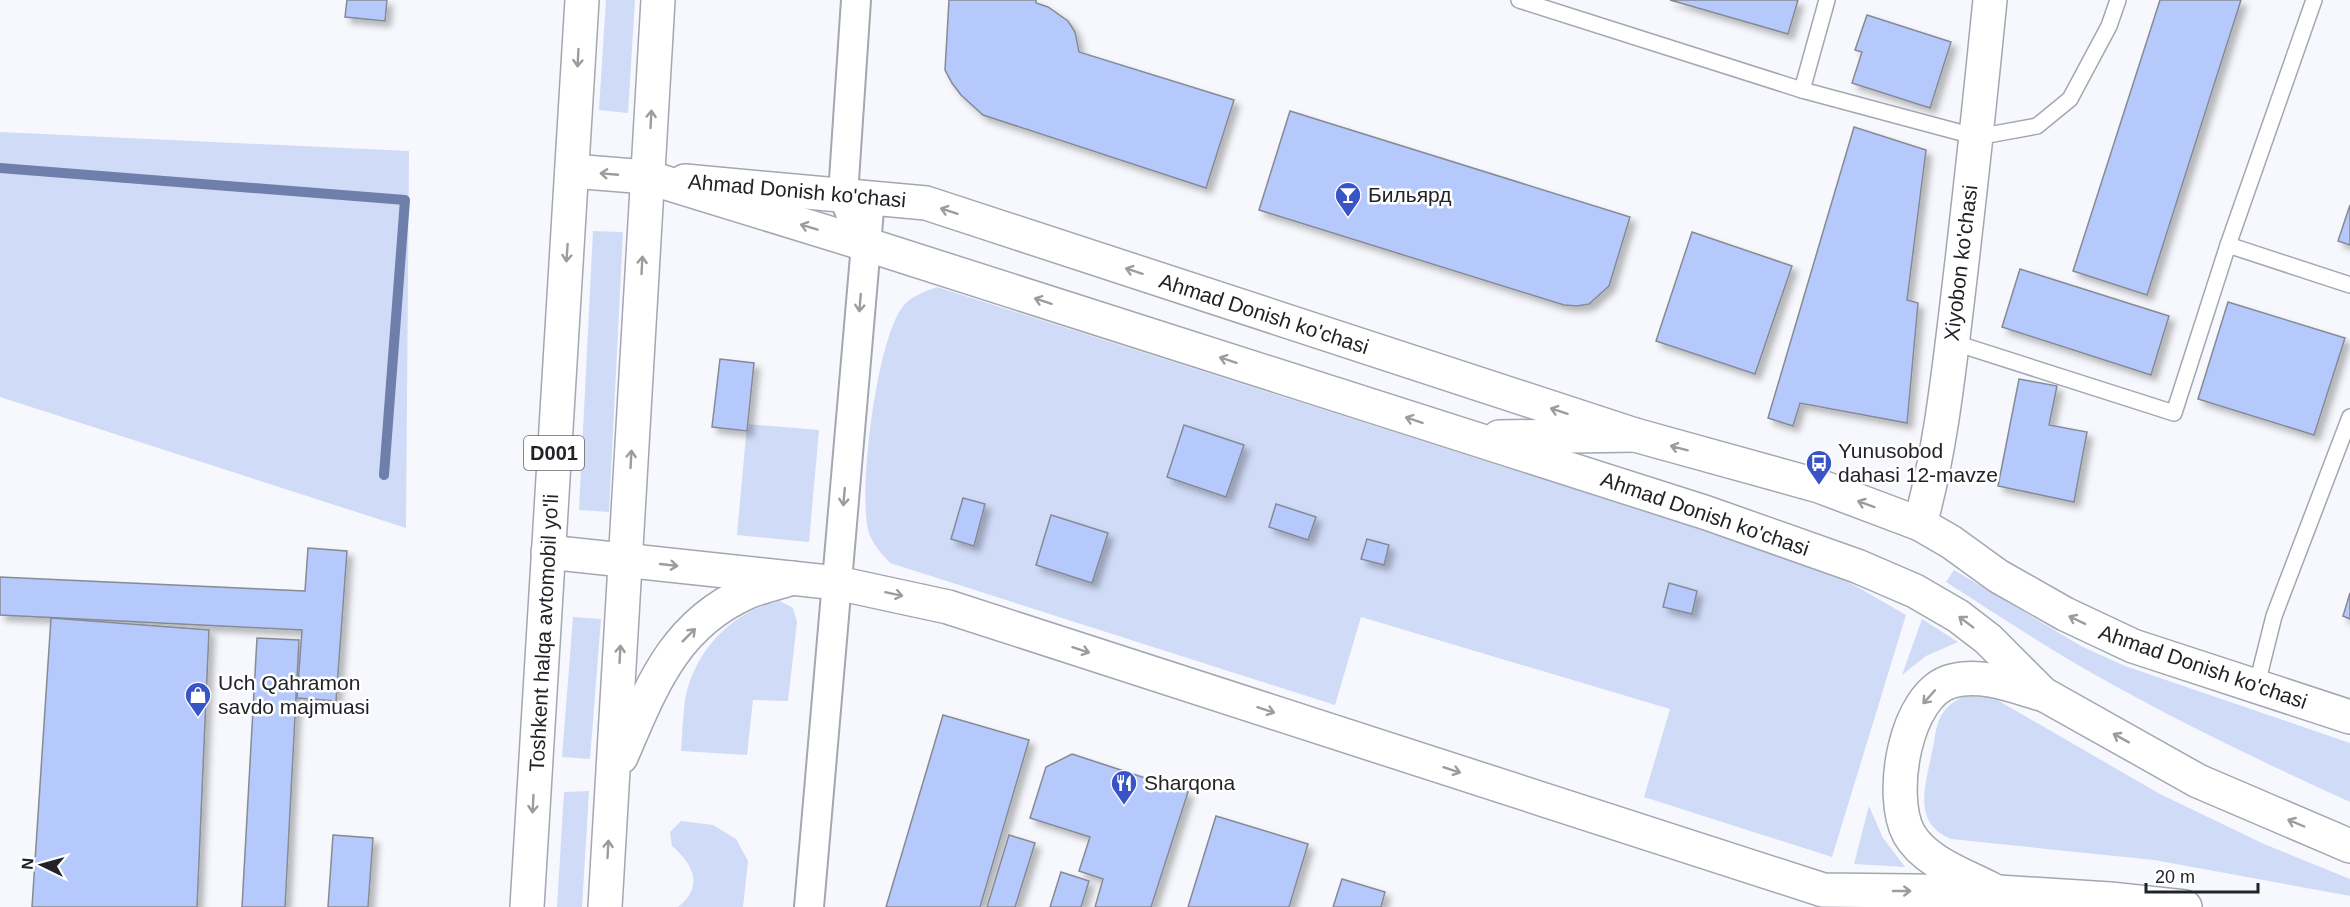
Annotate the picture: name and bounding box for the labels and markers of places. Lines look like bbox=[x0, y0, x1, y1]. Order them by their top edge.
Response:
bar icon: Бильярд bbox=[1333, 180, 1363, 218]
place label: Бильярд bbox=[1368, 183, 1452, 206]
place label: Yunusobod dahasi 12-mavze bbox=[1838, 439, 1998, 486]
bus stop icon: Yunusobod dahasi 12-mavze bbox=[1804, 448, 1834, 486]
place label: Uch Qahramon savdo majmuasi bbox=[218, 671, 370, 718]
shop icon: Uch Qahramon savdo majmuasi bbox=[183, 680, 213, 718]
restaurant icon: Sharqona bbox=[1109, 768, 1139, 806]
place label: Sharqona bbox=[1144, 771, 1235, 794]

